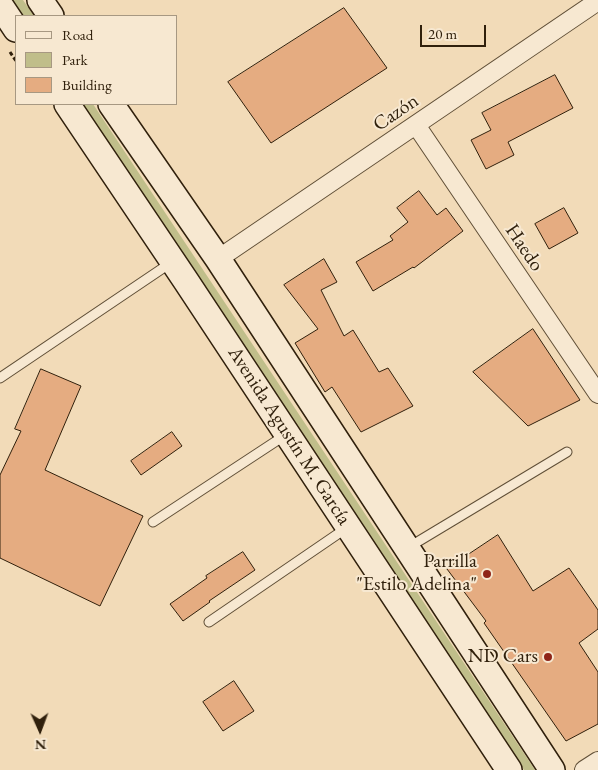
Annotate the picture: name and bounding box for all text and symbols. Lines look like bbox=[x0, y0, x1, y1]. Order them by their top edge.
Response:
legend bbox=[15, 15, 178, 105]
scale bar bbox=[423, 15, 489, 47]
text: 20 m bbox=[428, 24, 457, 43]
text: Road bbox=[62, 25, 93, 44]
text: Park bbox=[62, 50, 88, 69]
text: Building bbox=[62, 75, 112, 94]
street label: Cazón bbox=[369, 89, 423, 137]
street label: Haedo bbox=[500, 220, 548, 276]
street label: Avenida Agustín M. García bbox=[222, 342, 356, 530]
place label: Parrilla "Estilo Adelina" bbox=[356, 550, 477, 597]
marker: Parrilla "Estilo Adelina" bbox=[481, 568, 493, 580]
place label: ND Cars bbox=[468, 645, 538, 669]
marker: ND Cars bbox=[542, 651, 554, 663]
north arrow bbox=[15, 705, 65, 755]
text: N bbox=[35, 736, 47, 754]

